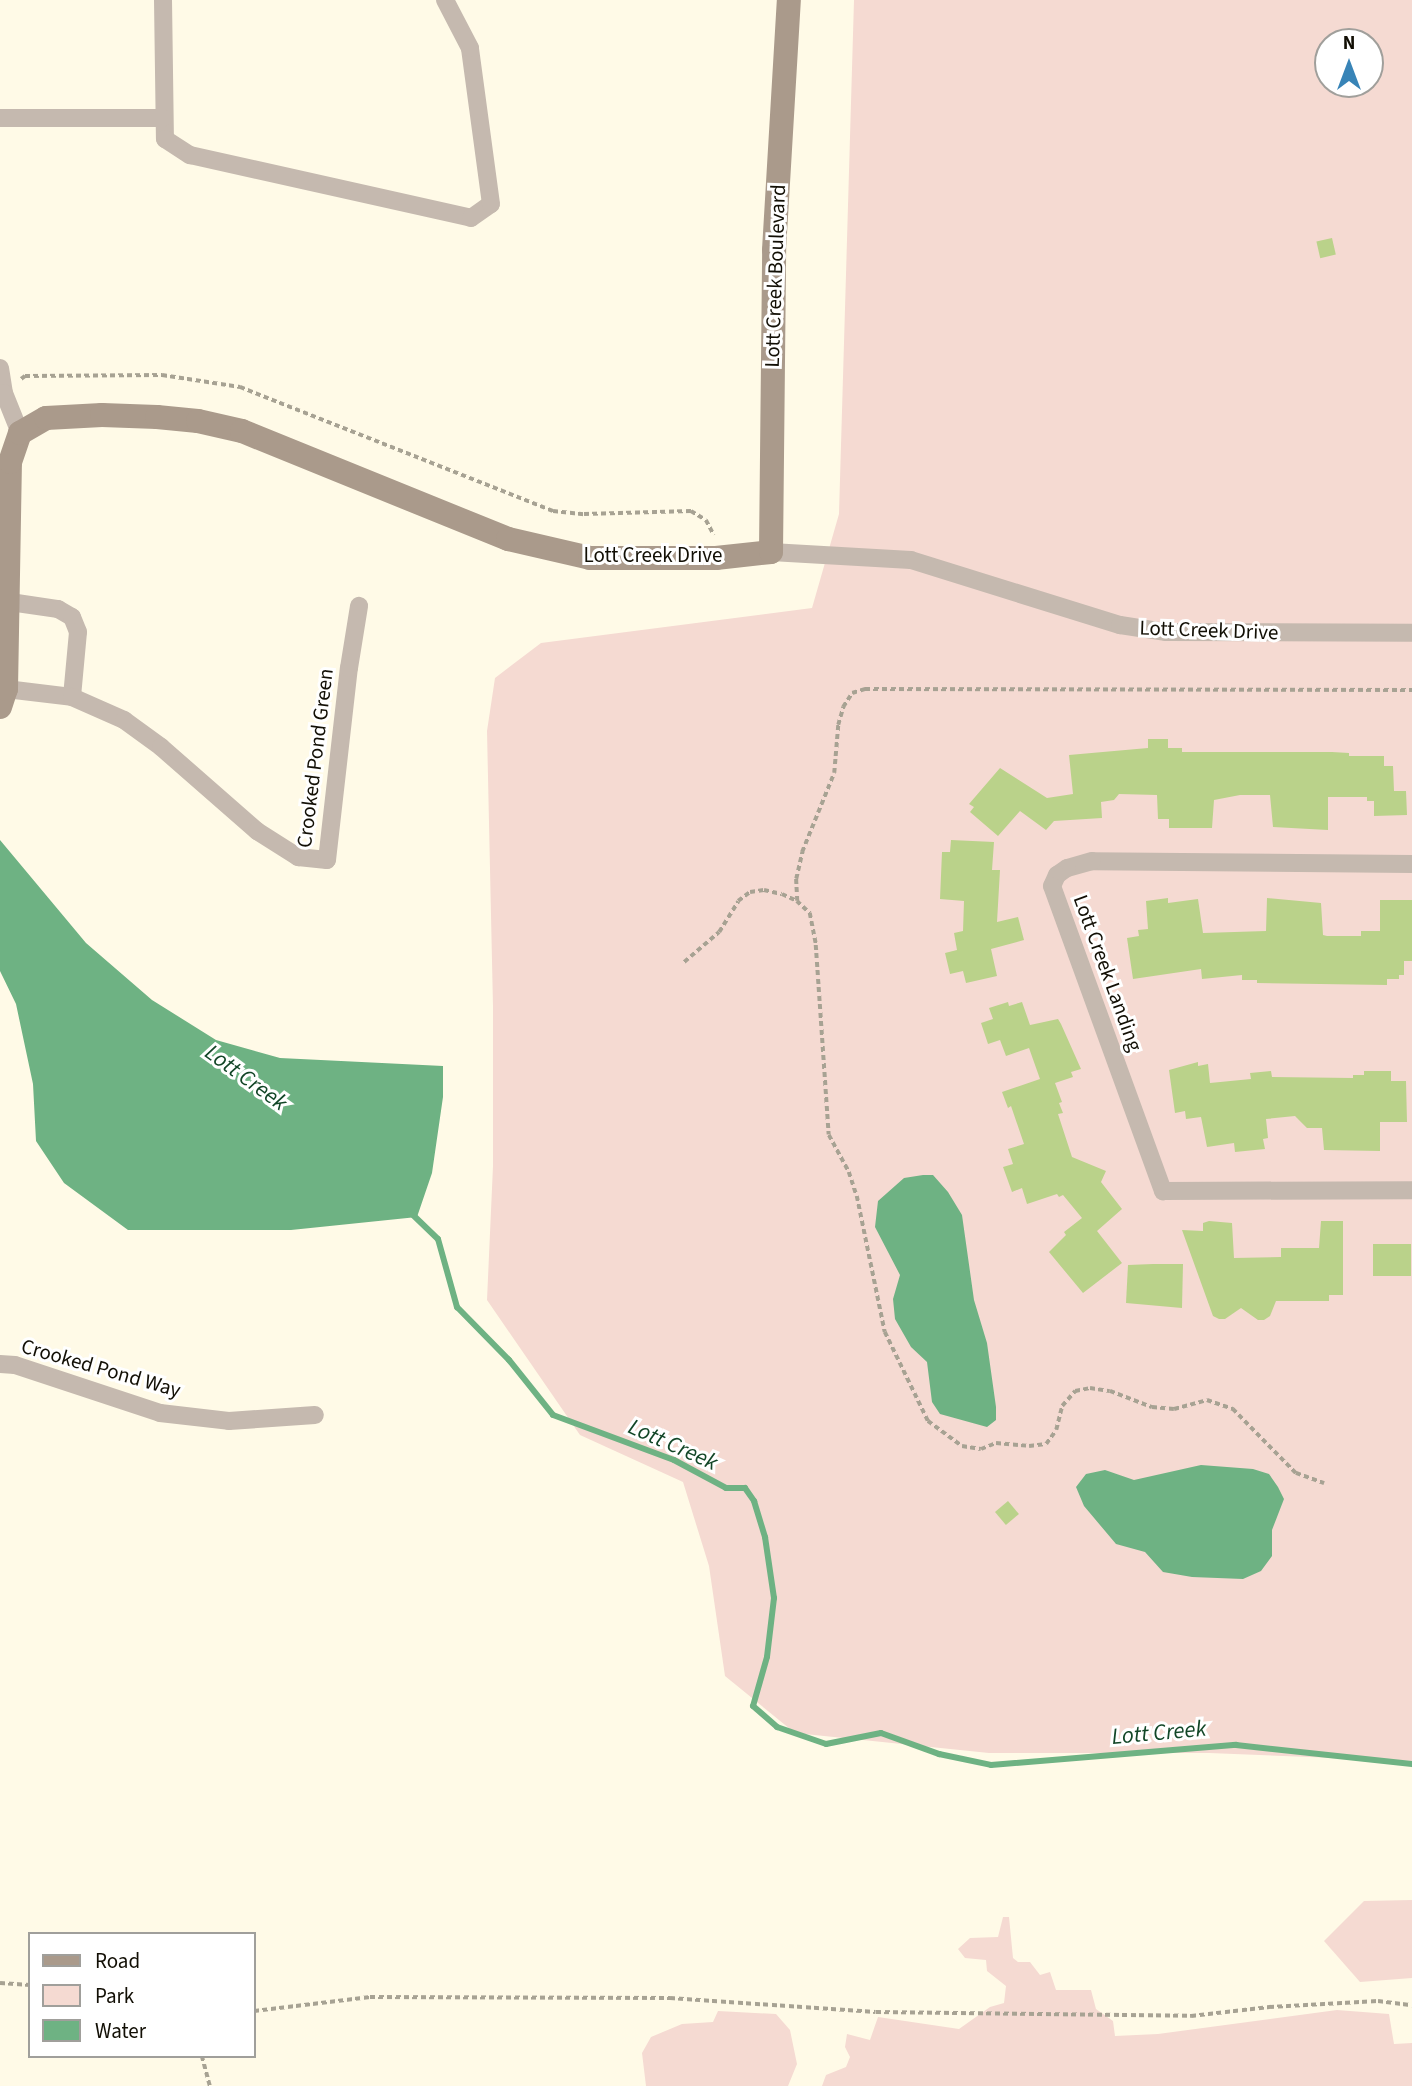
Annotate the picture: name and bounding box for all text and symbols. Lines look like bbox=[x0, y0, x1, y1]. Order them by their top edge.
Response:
north arrow bbox=[1314, 28, 1384, 98]
text: N bbox=[1343, 30, 1355, 57]
street label: Lott Creek Boulevard bbox=[759, 184, 791, 368]
street label: Lott Creek Drive bbox=[584, 542, 722, 568]
street label: Lott Creek Drive bbox=[1139, 615, 1279, 645]
street label: Crooked Pond Green bbox=[291, 667, 339, 849]
street label: Lott Creek Landing bbox=[1068, 891, 1148, 1055]
water label: Lott Creek bbox=[199, 1039, 293, 1117]
street label: Crooked Pond Way bbox=[18, 1333, 184, 1403]
water label: Lott Creek bbox=[624, 1413, 722, 1477]
water label: Lott Creek bbox=[1111, 1715, 1207, 1751]
legend bbox=[28, 1932, 256, 2058]
text: Road bbox=[95, 1946, 140, 1976]
text: Park bbox=[95, 1981, 134, 2011]
text: Water bbox=[95, 2016, 146, 2046]

